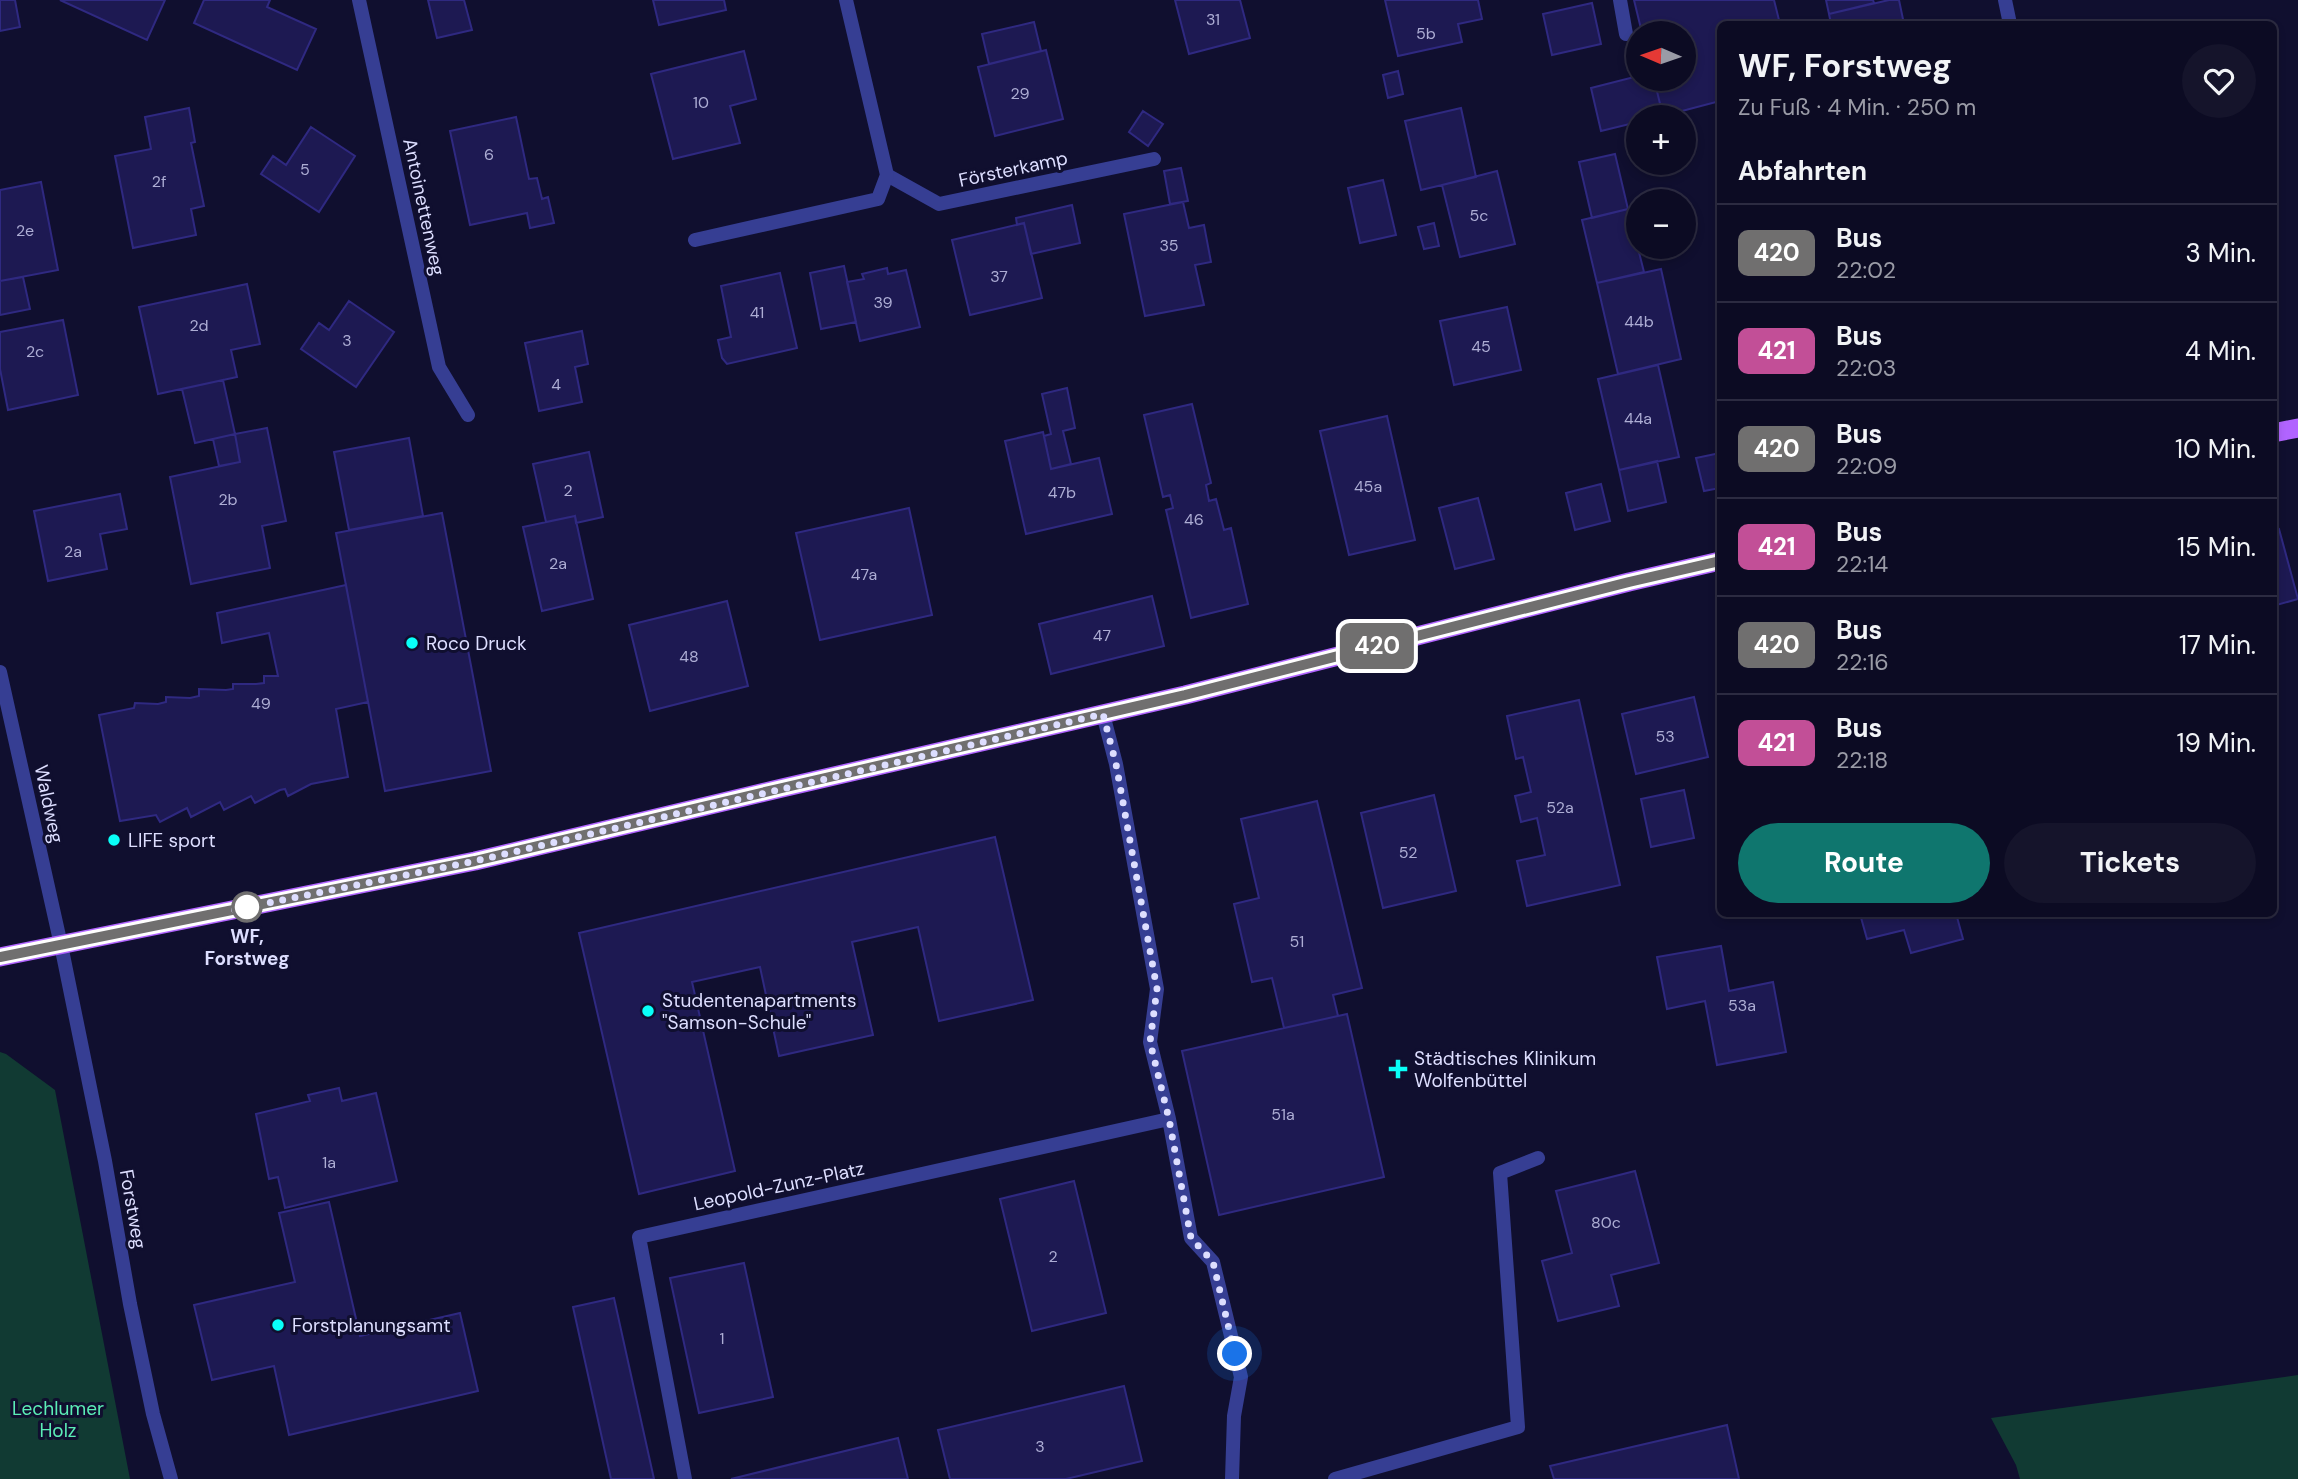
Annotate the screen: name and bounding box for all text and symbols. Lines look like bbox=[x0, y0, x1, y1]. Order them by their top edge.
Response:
house number: 31 bbox=[1206, 9, 1220, 30]
north arrow bbox=[1626, 21, 1696, 91]
map controls bbox=[1626, 21, 1696, 259]
house number: 5b bbox=[1416, 23, 1436, 44]
text: WF, Forstweg bbox=[1738, 44, 1952, 87]
button: heart bbox=[2182, 44, 2256, 118]
house number: 29 bbox=[1010, 83, 1030, 104]
house number: 10 bbox=[693, 92, 709, 113]
text: Zu Fuß · 4 Min. · 250 m bbox=[1738, 92, 1976, 122]
button: + bbox=[1626, 105, 1696, 175]
street label: Antoinettenweg bbox=[397, 136, 451, 278]
house number: 6 bbox=[484, 144, 494, 165]
street label: Försterkamp bbox=[956, 145, 1070, 193]
text: Abfahrten bbox=[1738, 154, 1867, 188]
house number: 5 bbox=[300, 159, 310, 180]
house number: 2f bbox=[152, 171, 166, 192]
button: − bbox=[1626, 189, 1696, 259]
house number: 5c bbox=[1470, 205, 1488, 226]
house number: 2e bbox=[16, 220, 34, 241]
text: Bus bbox=[1836, 221, 1882, 255]
house number: 35 bbox=[1159, 235, 1179, 256]
text: 3 Min. bbox=[2186, 236, 2256, 270]
text: 420 bbox=[1753, 237, 1800, 268]
text: 22:02 bbox=[1836, 255, 1896, 285]
house number: 37 bbox=[990, 266, 1008, 287]
house number: 39 bbox=[873, 292, 893, 313]
house number: 41 bbox=[750, 302, 764, 323]
house number: 44b bbox=[1624, 311, 1654, 332]
house number: 2d bbox=[190, 315, 208, 336]
text: Bus bbox=[1836, 319, 1882, 353]
house number: 3 bbox=[342, 330, 352, 351]
text: 4 Min. bbox=[2185, 334, 2256, 368]
text: 421 bbox=[1757, 335, 1796, 366]
house number: 45 bbox=[1471, 336, 1491, 357]
house number: 2c bbox=[26, 341, 44, 362]
text: 22:03 bbox=[1836, 353, 1896, 383]
house number: 4 bbox=[551, 374, 561, 395]
house number: 44a bbox=[1624, 408, 1652, 429]
text: Bus bbox=[1836, 417, 1882, 451]
text: 10 Min. bbox=[2175, 432, 2256, 466]
text: 420 bbox=[1753, 433, 1800, 464]
text: 22:09 bbox=[1836, 451, 1897, 481]
house number: 45a bbox=[1354, 476, 1382, 497]
house number: 2 bbox=[563, 480, 573, 501]
house number: 47b bbox=[1048, 482, 1076, 503]
house number: 2b bbox=[218, 489, 238, 510]
house number: 46 bbox=[1184, 509, 1204, 530]
text: Bus bbox=[1836, 515, 1882, 549]
text: 15 Min. bbox=[2177, 530, 2256, 564]
text: 421 bbox=[1757, 531, 1796, 562]
house number: 2a bbox=[64, 541, 82, 562]
text: 22:14 bbox=[1836, 549, 1888, 579]
house number: 2a bbox=[549, 553, 567, 574]
house number: 47a bbox=[851, 564, 877, 585]
text: Bus bbox=[1836, 613, 1882, 647]
line badge: 420 bbox=[1337, 623, 1417, 669]
house number: 47 bbox=[1093, 625, 1111, 646]
text: 17 Min. bbox=[2179, 628, 2256, 662]
text: 420 bbox=[1753, 629, 1800, 660]
text: 420 bbox=[1354, 630, 1400, 661]
place label: Roco Druck bbox=[426, 631, 527, 656]
marker: Roco Druck bbox=[404, 635, 420, 651]
house number: 48 bbox=[679, 646, 699, 667]
text: 22:16 bbox=[1836, 647, 1889, 677]
house number: 49 bbox=[251, 693, 271, 714]
text: Bus bbox=[1836, 711, 1882, 745]
house number: 53 bbox=[1655, 726, 1675, 747]
text: 19 Min. bbox=[2176, 726, 2256, 760]
text: 421 bbox=[1757, 727, 1796, 758]
text: 22:18 bbox=[1836, 745, 1888, 775]
street label: Waldweg bbox=[29, 763, 70, 846]
house number: 52a bbox=[1546, 797, 1574, 818]
button: Route bbox=[1738, 823, 1990, 903]
button: Tickets bbox=[2004, 823, 2256, 903]
place label: LIFE sport bbox=[128, 828, 216, 853]
marker: LIFE sport bbox=[106, 832, 122, 848]
house number: 52 bbox=[1399, 842, 1417, 863]
marker: WF, Forstweg bbox=[232, 892, 262, 922]
place label: WF, Forstweg bbox=[204, 924, 290, 971]
house number: 51 bbox=[1290, 931, 1304, 952]
place label: Studentenapartments "Samson-Schule" bbox=[662, 988, 857, 1035]
house number: 53a bbox=[1728, 995, 1756, 1016]
marker: Studentenapartments "Samson-Schule" bbox=[640, 1003, 656, 1019]
place label: Städtisches Klinikum Wolfenbüttel bbox=[1414, 1046, 1596, 1093]
marker: Städtisches Klinikum Wolfenbüttel bbox=[1388, 1059, 1408, 1079]
house number: 51a bbox=[1271, 1104, 1295, 1125]
house number: 1a bbox=[322, 1152, 336, 1173]
street label: Leopold-Zunz-Platz bbox=[691, 1156, 867, 1216]
street label: Forstweg bbox=[114, 1167, 152, 1251]
house number: 80c bbox=[1591, 1212, 1621, 1233]
house number: 2 bbox=[1048, 1246, 1058, 1267]
place label: Forstplanungsamt bbox=[292, 1313, 451, 1338]
marker: Forstplanungsamt bbox=[270, 1317, 286, 1333]
house number: 1 bbox=[720, 1328, 725, 1349]
your location bbox=[1217, 1336, 1252, 1371]
park label: Lechlumer Holz bbox=[12, 1396, 104, 1443]
house number: 3 bbox=[1035, 1436, 1045, 1457]

